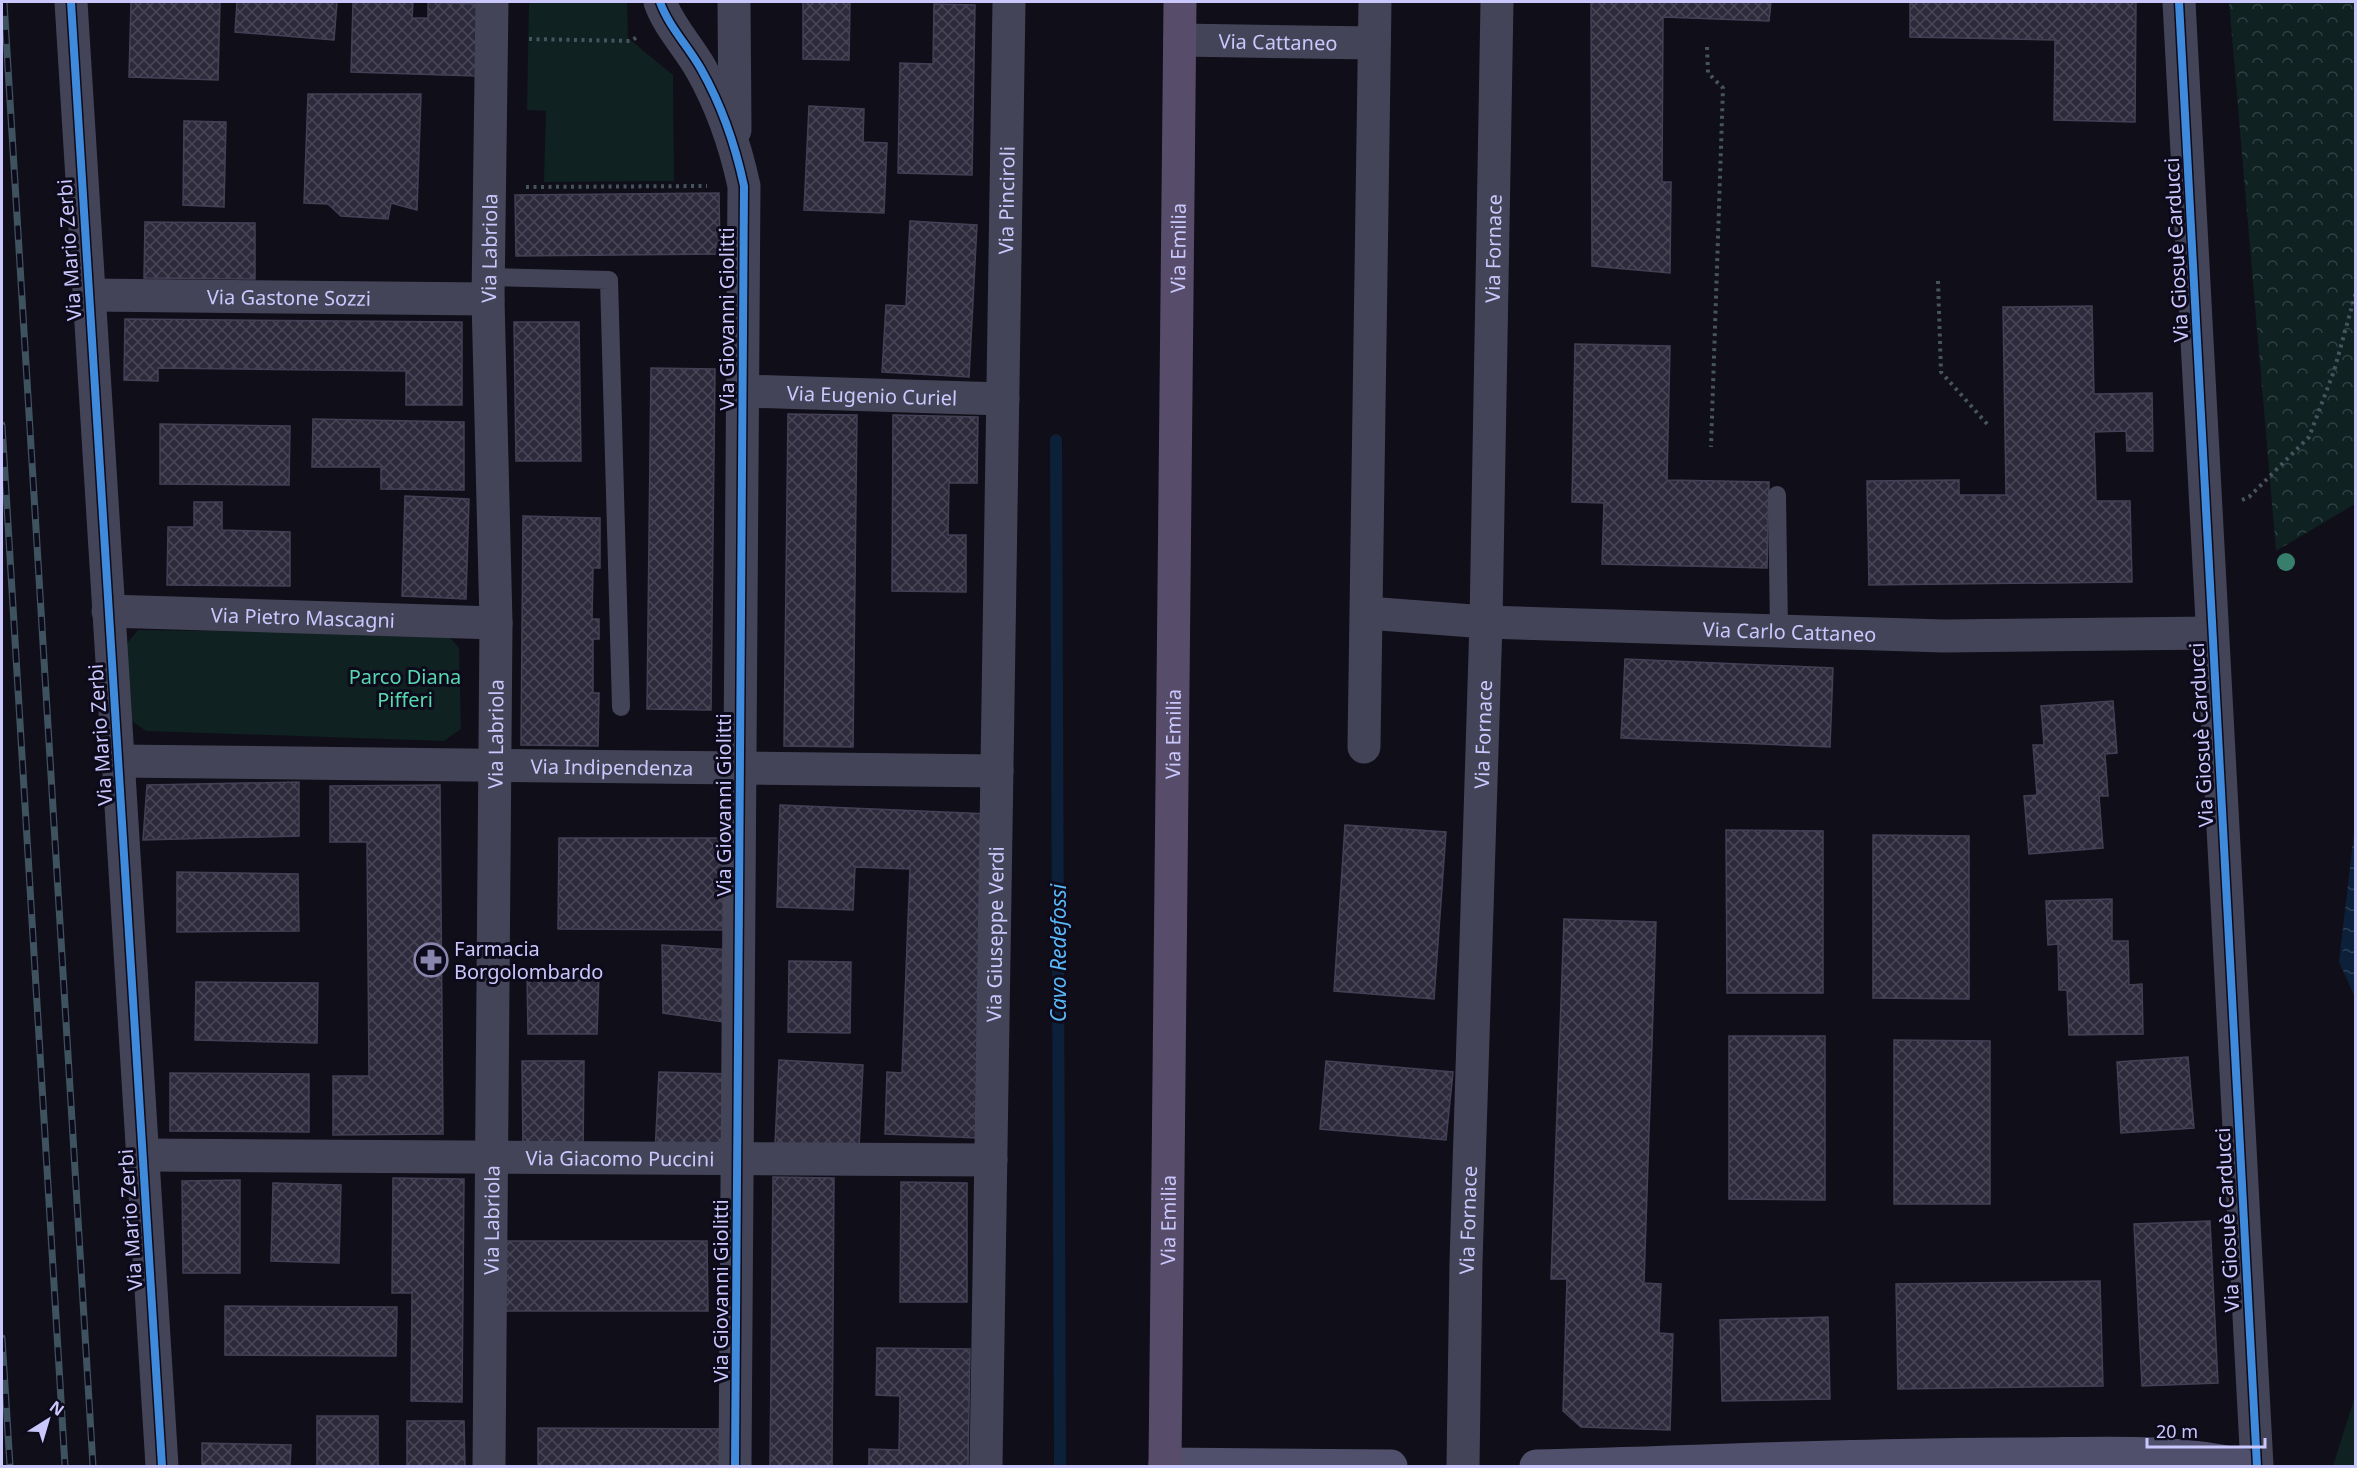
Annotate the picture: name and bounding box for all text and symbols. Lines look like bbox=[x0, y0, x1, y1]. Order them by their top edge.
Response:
street label: Via Cattaneo bbox=[1218, 27, 1338, 56]
street label: Via Pinciroli bbox=[992, 146, 1020, 255]
street label: Via Giosuè Carducci bbox=[2158, 157, 2194, 343]
street label: Via Mario Zerbi bbox=[51, 178, 87, 322]
street label: Via Labriola bbox=[474, 193, 503, 303]
street label: Via Fornace bbox=[1478, 194, 1507, 303]
street label: Via Emilia bbox=[1164, 203, 1191, 293]
street label: Via Giovanni Giolitti bbox=[713, 227, 740, 411]
street label: Via Gastone Sozzi bbox=[207, 283, 371, 311]
street label: Via Eugenio Curiel bbox=[786, 379, 958, 411]
street label: Via Pietro Mascagni bbox=[210, 601, 395, 633]
street label: Via Carlo Cattaneo bbox=[1702, 615, 1877, 647]
street label: Via Giosuè Carducci bbox=[2183, 642, 2219, 828]
street label: Via Mario Zerbi bbox=[82, 663, 118, 807]
park label: Parco Diana Pifferi bbox=[349, 663, 461, 713]
street label: Via Labriola bbox=[481, 679, 509, 789]
street label: Via Fornace bbox=[1467, 679, 1498, 789]
street label: Via Emilia bbox=[1159, 689, 1186, 779]
street label: Via Giovanni Giolitti bbox=[710, 713, 737, 897]
street label: Via Indipendenza bbox=[530, 752, 694, 781]
street label: Via Giuseppe Verdi bbox=[979, 846, 1009, 1022]
water label: Cavo Redefossi bbox=[1044, 883, 1072, 1022]
place label: Farmacia Borgolombardo bbox=[454, 935, 603, 985]
pharmacy icon: Farmacia Borgolombardo bbox=[413, 942, 449, 978]
street label: Via Giosuè Carducci bbox=[2209, 1127, 2245, 1313]
street label: Via Giacomo Puccini bbox=[526, 1144, 714, 1172]
street label: Via Mario Zerbi bbox=[112, 1148, 148, 1292]
street label: Via Labriola bbox=[477, 1165, 505, 1275]
street label: Via Fornace bbox=[1452, 1165, 1483, 1275]
street label: Via Emilia bbox=[1154, 1175, 1181, 1265]
street label: Via Giovanni Giolitti bbox=[707, 1199, 734, 1383]
north arrow bbox=[18, 1390, 78, 1450]
text: N bbox=[45, 1395, 69, 1421]
scale bar bbox=[2147, 1411, 2266, 1449]
text: 20 m bbox=[2156, 1419, 2198, 1443]

